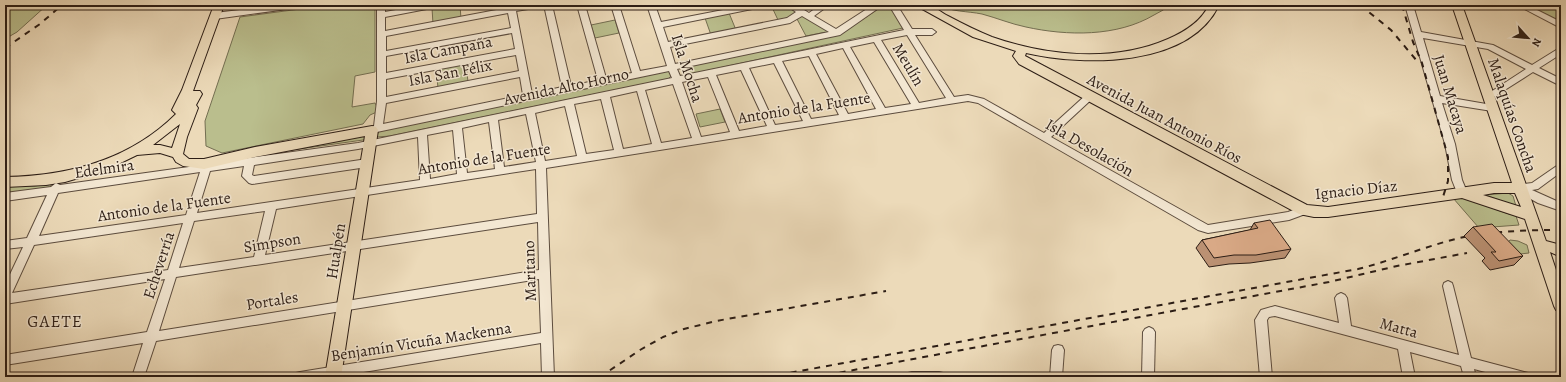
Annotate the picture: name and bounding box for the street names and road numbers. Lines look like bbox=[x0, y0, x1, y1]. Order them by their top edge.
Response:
street label: Isla Campaña bbox=[402, 31, 495, 69]
street label: Isla Mocha bbox=[666, 31, 709, 106]
street label: Meulín bbox=[887, 39, 930, 90]
street label: Juan Macaya bbox=[1428, 52, 1473, 137]
street label: Isla San Félix bbox=[407, 54, 494, 92]
street label: Malaquías Concha bbox=[1482, 55, 1542, 176]
street label: Avenida Alto Horno bbox=[501, 63, 631, 111]
street label: Avenida Juan Antonio Ríos bbox=[1082, 68, 1246, 169]
street label: Antonio de la Fuente bbox=[735, 87, 872, 130]
street label: Isla Desolación bbox=[1041, 114, 1138, 182]
street label: Antonio de la Fuente bbox=[415, 138, 552, 181]
street label: Edelmira bbox=[73, 154, 136, 184]
street label: Ignacio Díaz bbox=[1314, 175, 1398, 205]
street label: Antonio de la Fuente bbox=[95, 187, 232, 227]
street label: Hualpén bbox=[321, 221, 351, 281]
street label: Echeverría bbox=[138, 228, 180, 302]
street label: Simpson bbox=[242, 228, 303, 258]
street label: Maritano bbox=[518, 240, 542, 302]
street label: Portales bbox=[245, 286, 300, 316]
street label: Matta bbox=[1377, 312, 1421, 344]
street label: Benjamín Vicuña Mackenna bbox=[329, 317, 514, 367]

